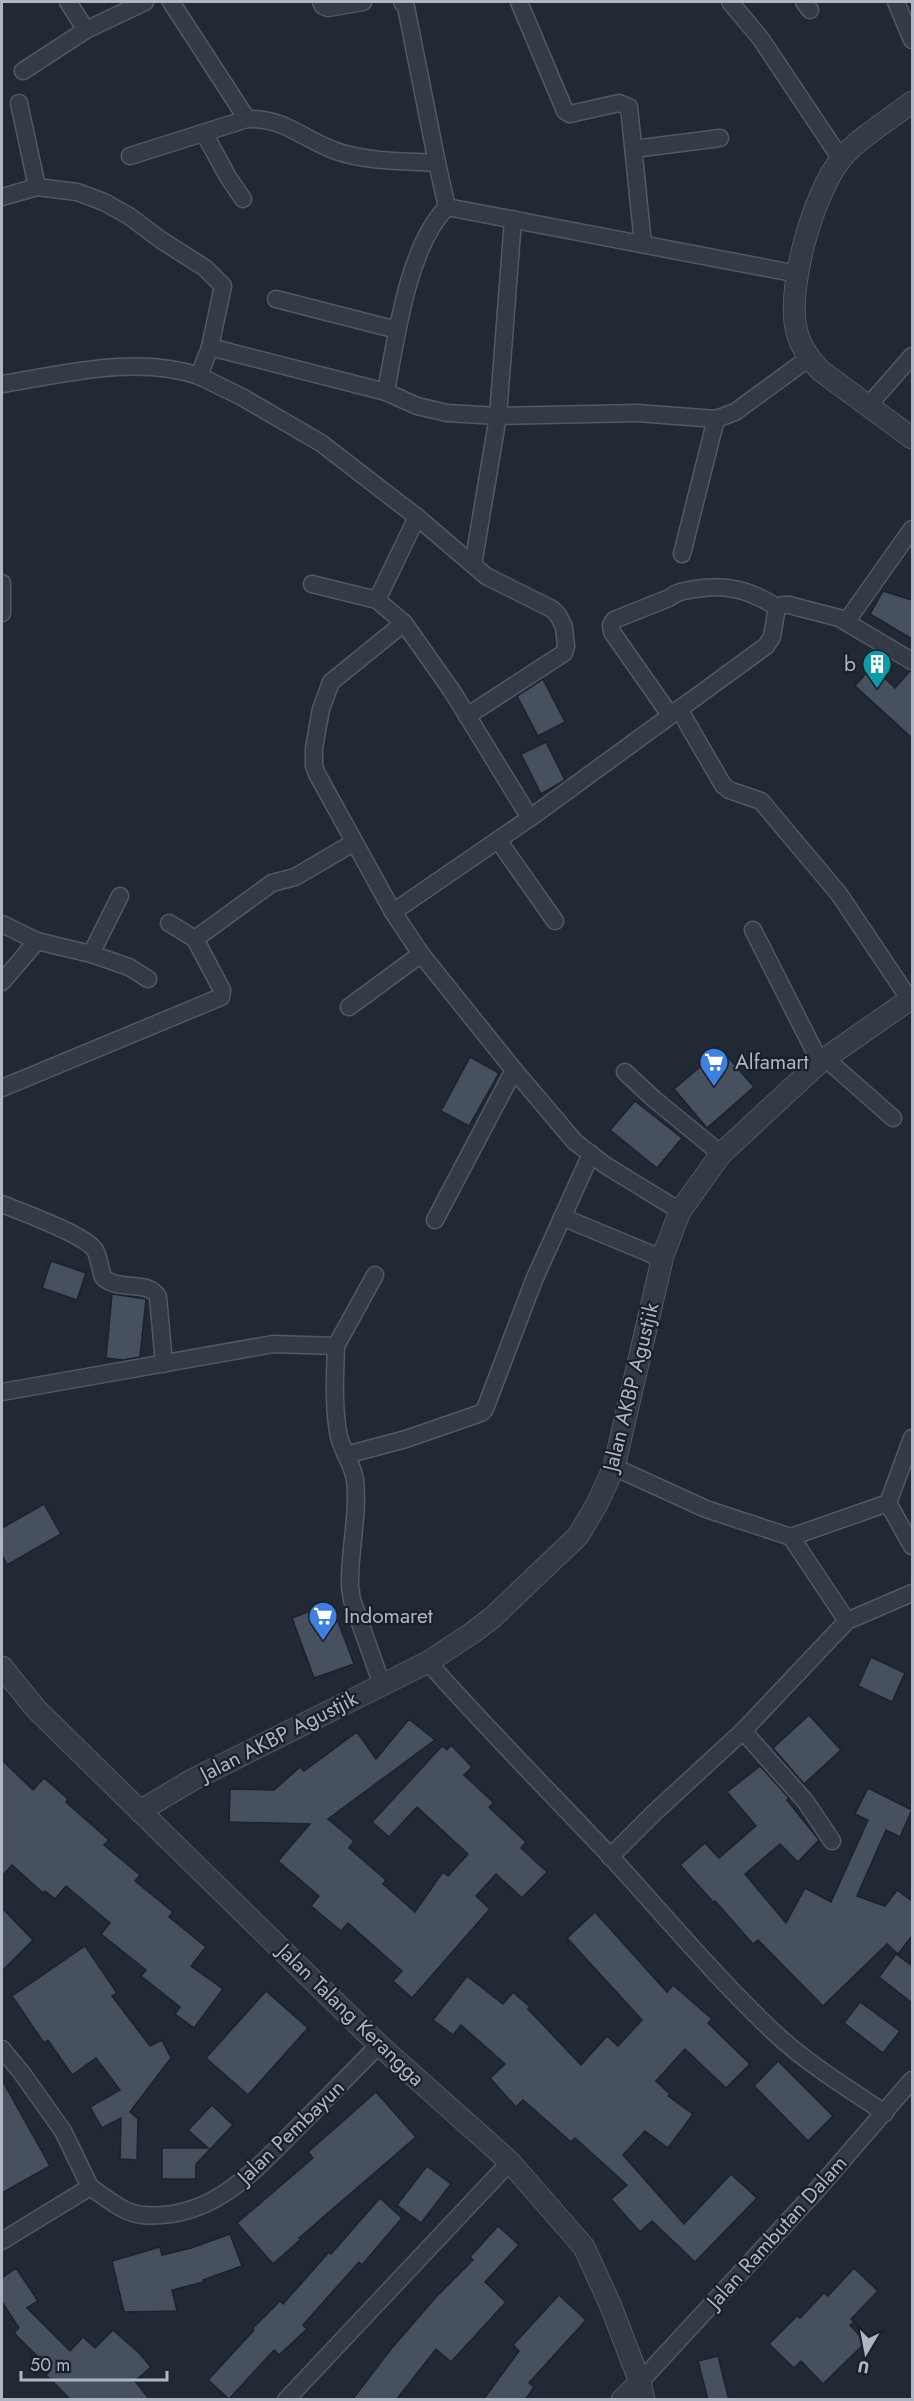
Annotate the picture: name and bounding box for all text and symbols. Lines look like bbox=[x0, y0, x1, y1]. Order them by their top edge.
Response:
building icon: b bbox=[861, 648, 893, 690]
place label: b bbox=[844, 649, 856, 679]
supermarket icon: Alfamart bbox=[698, 1046, 730, 1088]
place label: Alfamart bbox=[735, 1047, 809, 1077]
street label: Jalan AKBP Agustjik bbox=[595, 1299, 667, 1477]
supermarket icon: Indomaret bbox=[307, 1600, 339, 1642]
place label: Indomaret bbox=[344, 1601, 433, 1631]
street label: Jalan AKBP Agustjik bbox=[192, 1683, 364, 1790]
street label: Jalan Talang Kerangga bbox=[269, 1935, 431, 2093]
street label: Jalan Pembayun bbox=[229, 2073, 351, 2193]
street label: Jalan Rambutan Dalam bbox=[698, 2149, 854, 2317]
north arrow bbox=[836, 2323, 896, 2383]
scale bar bbox=[21, 2344, 166, 2382]
text: 50 m bbox=[30, 2352, 70, 2378]
text: U bbox=[856, 2355, 871, 2380]

